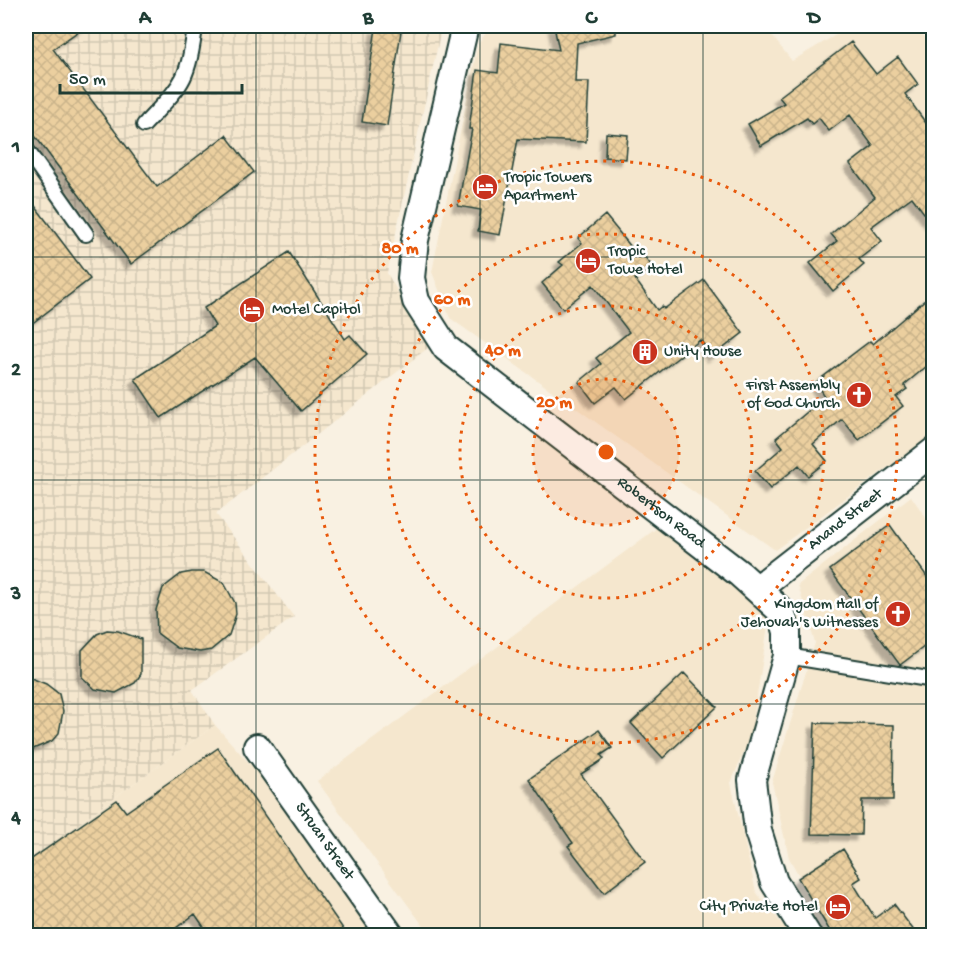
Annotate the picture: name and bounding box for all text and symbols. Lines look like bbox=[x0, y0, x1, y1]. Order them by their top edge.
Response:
text: A bbox=[138, 8, 153, 31]
text: B bbox=[362, 8, 374, 31]
text: C bbox=[585, 8, 599, 31]
text: D bbox=[805, 8, 821, 31]
scale bar bbox=[60, 57, 242, 95]
text: 50 m bbox=[69, 70, 106, 91]
text: 1 bbox=[11, 137, 20, 160]
place label: Tropic Towers Apartment bbox=[503, 169, 592, 206]
hotel icon: Tropic Towers Apartment bbox=[470, 172, 500, 202]
text: 80 m bbox=[381, 239, 419, 260]
place label: Tropic Towe Hotel bbox=[607, 243, 683, 280]
hotel icon: Tropic Towe Hotel bbox=[573, 246, 603, 276]
text: 60 m bbox=[434, 290, 470, 311]
hotel icon: Motel Capitol bbox=[237, 295, 267, 325]
place label: Motel Capitol bbox=[272, 301, 361, 320]
building icon: Unity House bbox=[630, 337, 660, 367]
text: 40 m bbox=[484, 341, 521, 362]
place label: Unity House bbox=[664, 343, 742, 362]
text: 2 bbox=[11, 360, 21, 383]
place label: First Assembly of God Church bbox=[745, 377, 840, 414]
church icon: First Assembly of God Church bbox=[844, 380, 874, 410]
text: 20 m bbox=[536, 393, 572, 414]
centre of rings bbox=[596, 442, 616, 462]
street label: Robertson Road bbox=[613, 473, 710, 554]
street label: Anand Street bbox=[804, 484, 888, 555]
text: 3 bbox=[10, 584, 21, 607]
place label: Kingdom Hall of Jehovah's Witnesses bbox=[741, 596, 879, 633]
church icon: Kingdom Hall of Jehovah's Witnesses bbox=[883, 599, 913, 629]
street label: Struan Street bbox=[290, 799, 359, 885]
text: 4 bbox=[10, 808, 21, 831]
hotel icon: City Private Hotel bbox=[823, 892, 853, 922]
place label: City Private Hotel bbox=[699, 898, 818, 917]

